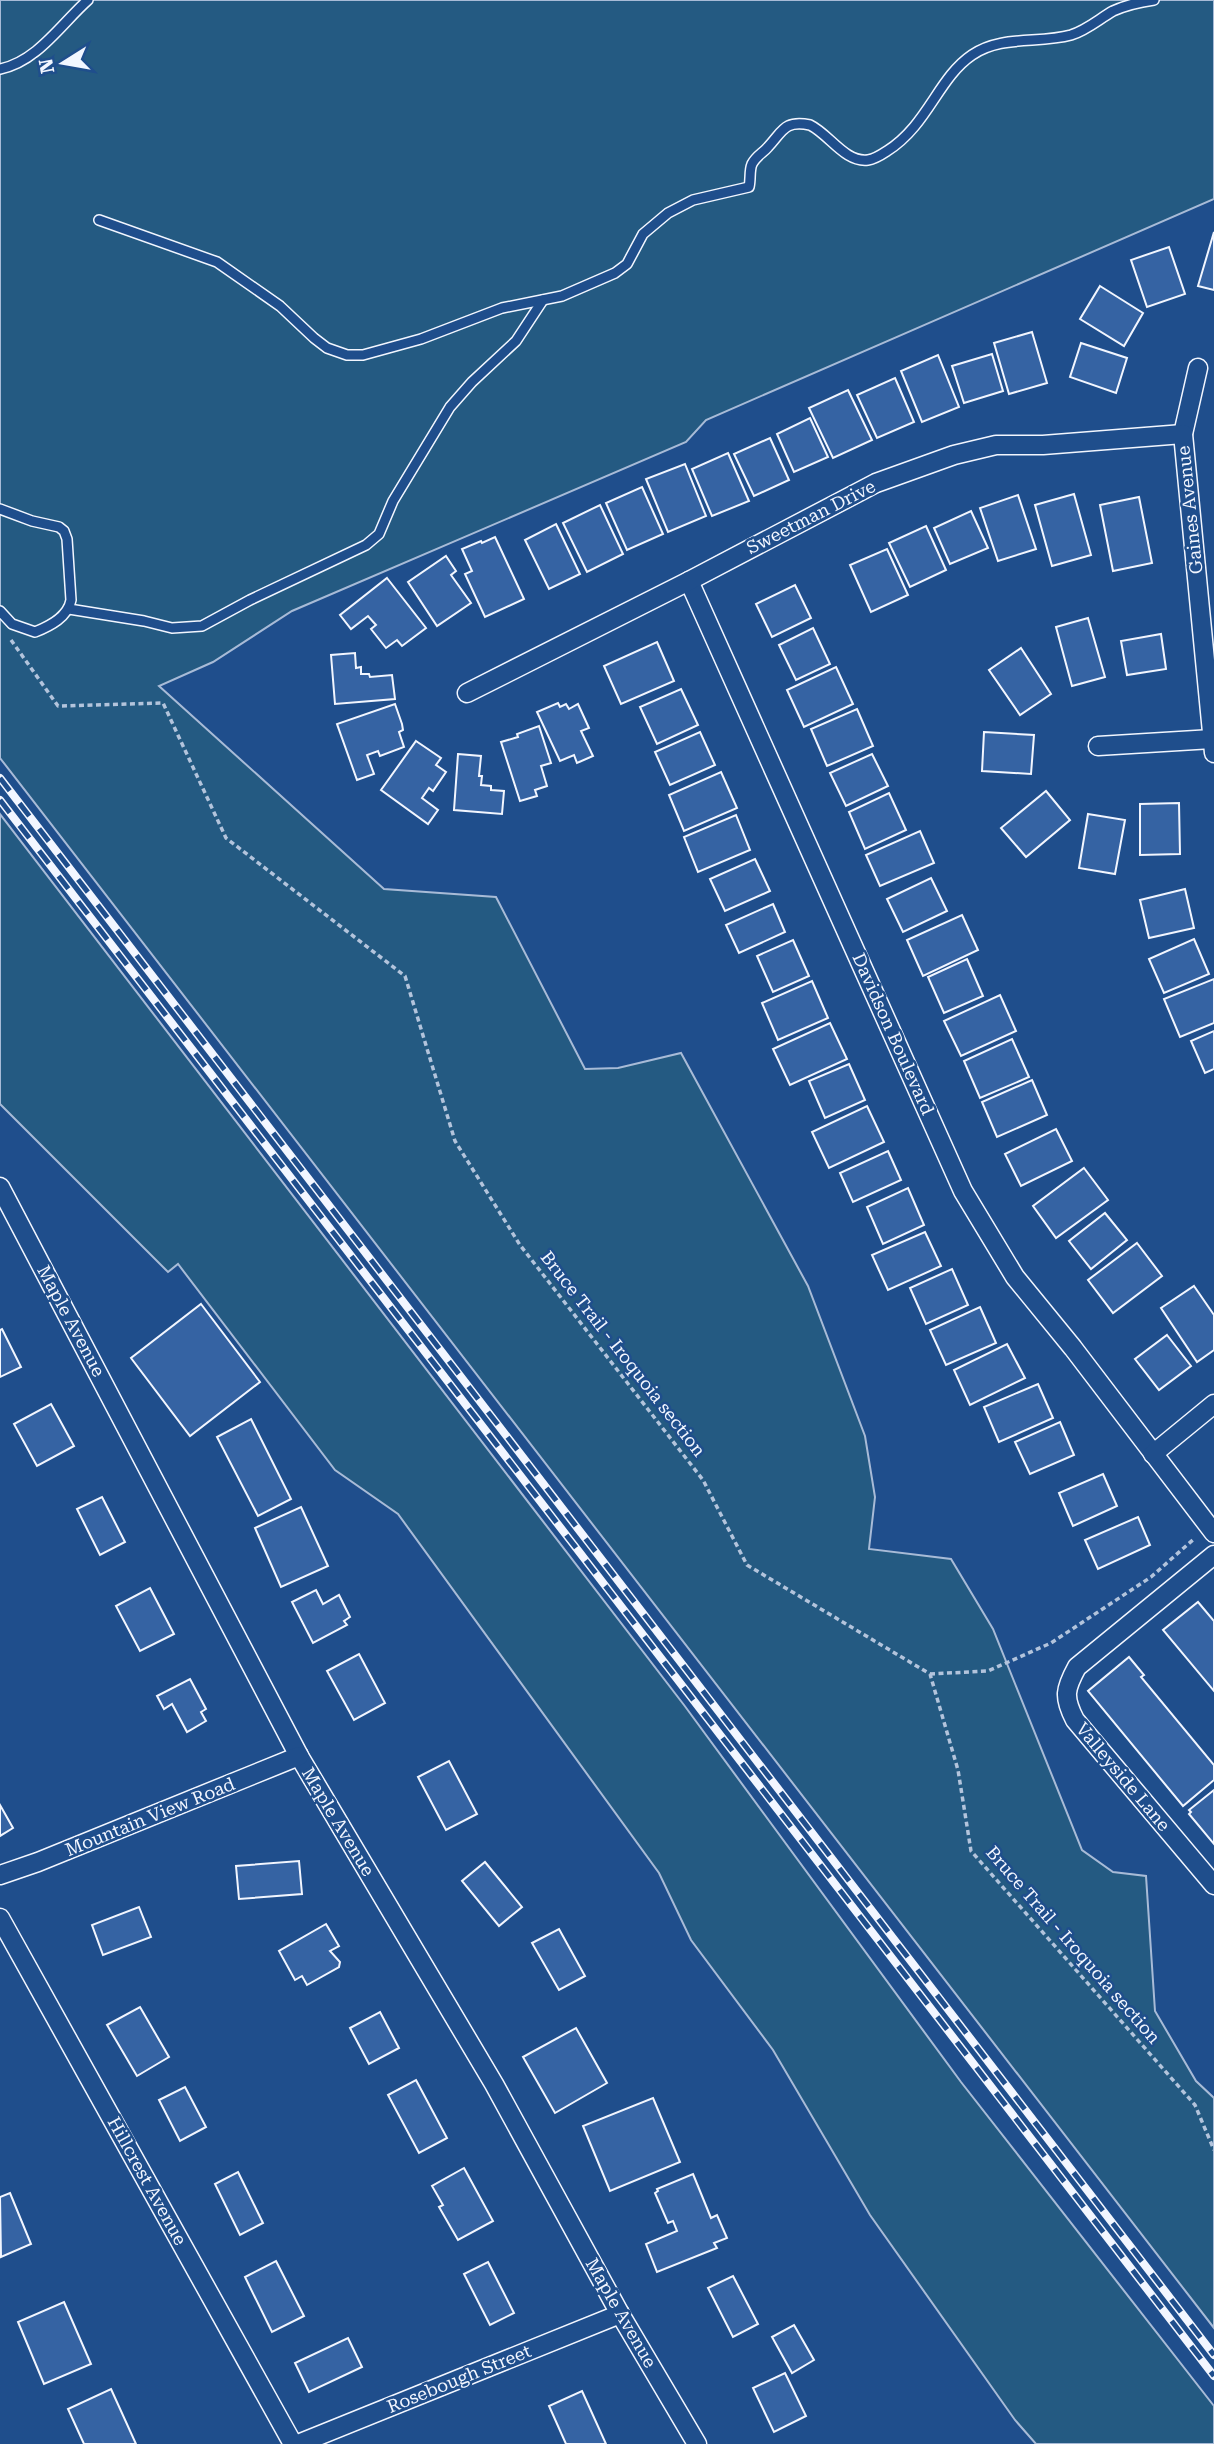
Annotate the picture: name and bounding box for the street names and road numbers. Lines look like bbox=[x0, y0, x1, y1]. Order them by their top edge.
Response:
street label: Gaines Avenue bbox=[1172, 445, 1207, 575]
street label: Sweetman Drive bbox=[743, 475, 879, 558]
street label: Davidson Boulevard bbox=[848, 950, 939, 1118]
street label: Bruce Trail - Iroquoia section bbox=[537, 1247, 710, 1461]
street label: Maple Avenue bbox=[33, 1262, 110, 1380]
street label: Valleyside Lane bbox=[1072, 1718, 1175, 1835]
street label: Maple Avenue bbox=[298, 1764, 379, 1880]
street label: Mountain View Road bbox=[62, 1773, 238, 1860]
street label: Bruce Trail - Iroquoia section bbox=[982, 1842, 1165, 2048]
street label: Hillcrest Avenue bbox=[103, 2113, 191, 2249]
street label: Maple Avenue bbox=[582, 2254, 661, 2371]
street label: Rosebough Street bbox=[384, 2340, 534, 2417]

